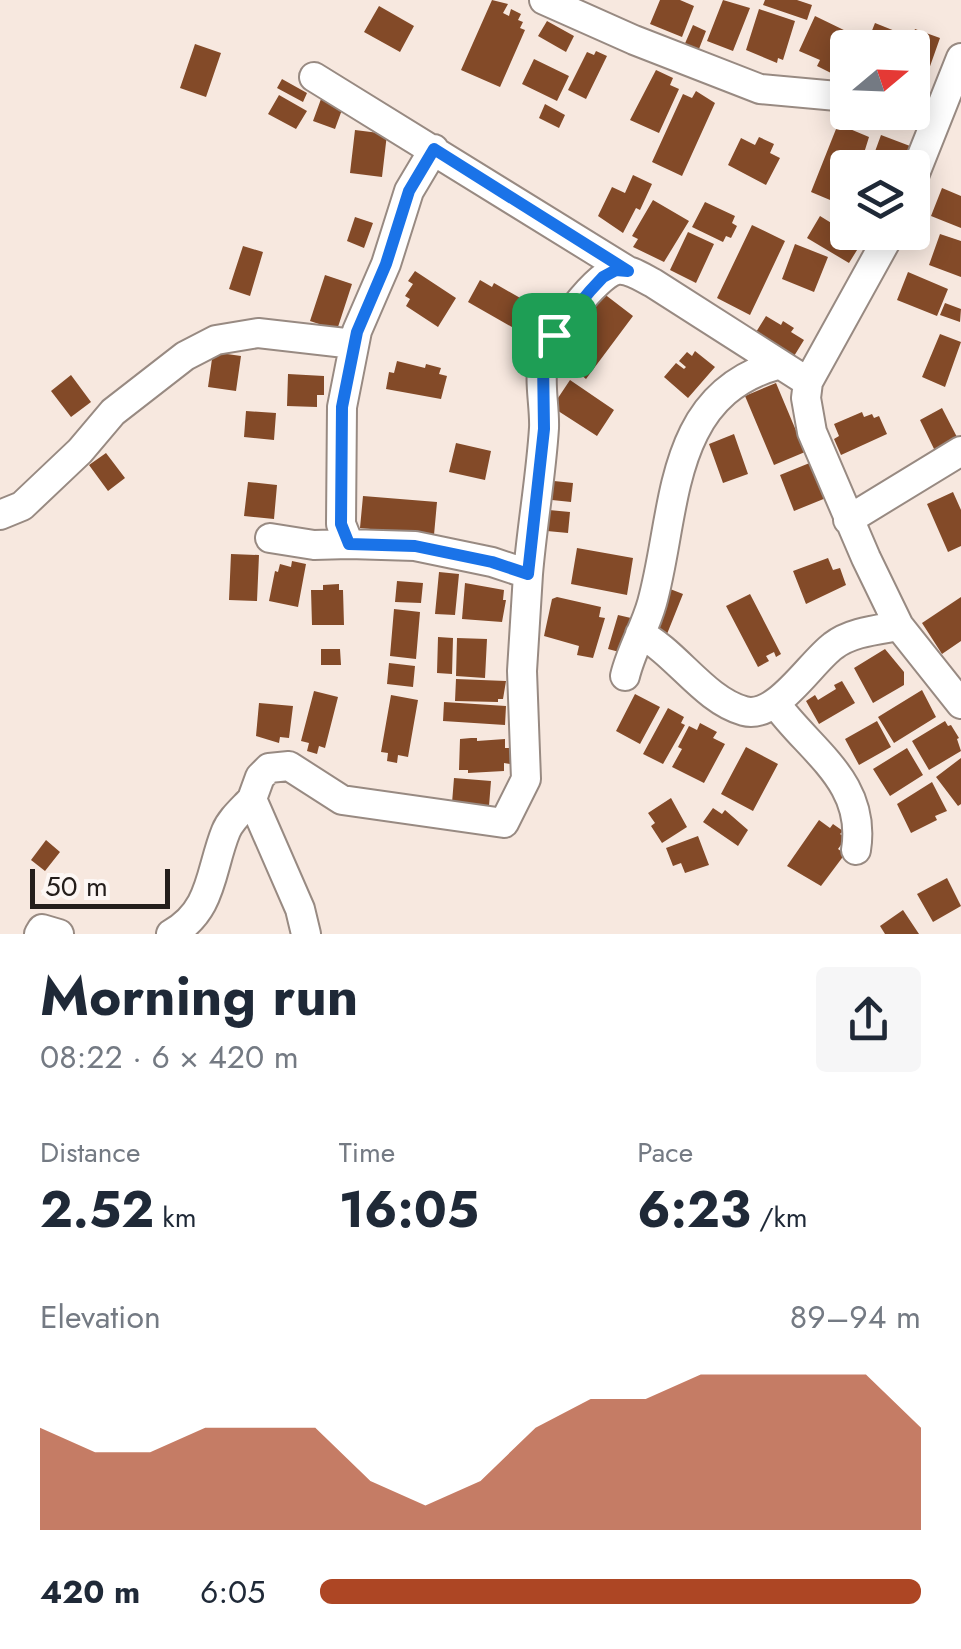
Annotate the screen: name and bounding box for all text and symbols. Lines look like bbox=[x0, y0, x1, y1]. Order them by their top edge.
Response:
north arrow bbox=[830, 30, 930, 130]
map controls bbox=[830, 30, 930, 250]
button: layers bbox=[830, 150, 930, 250]
pin bbox=[512, 293, 597, 378]
icon: arrive bbox=[527, 308, 582, 363]
scale bar bbox=[30, 864, 170, 908]
text: 50 m bbox=[45, 866, 108, 907]
text: Morning run bbox=[40, 956, 358, 1036]
button: share bbox=[816, 967, 921, 1072]
text: 08:22 · 6 × 420 m bbox=[40, 1034, 299, 1080]
text: Distance bbox=[40, 1132, 140, 1173]
text: Time bbox=[339, 1132, 395, 1173]
text: Pace bbox=[637, 1132, 693, 1173]
text: 2.52 bbox=[40, 1173, 154, 1246]
text: 16:05 bbox=[339, 1173, 479, 1246]
text: 6:23 bbox=[637, 1173, 751, 1246]
text: km bbox=[154, 1197, 197, 1238]
text: /km bbox=[751, 1197, 808, 1238]
text: Elevation bbox=[40, 1294, 161, 1340]
text: 89–94 m bbox=[790, 1294, 921, 1340]
text: 420 m bbox=[40, 1569, 140, 1615]
text: 6:05 bbox=[200, 1569, 265, 1615]

